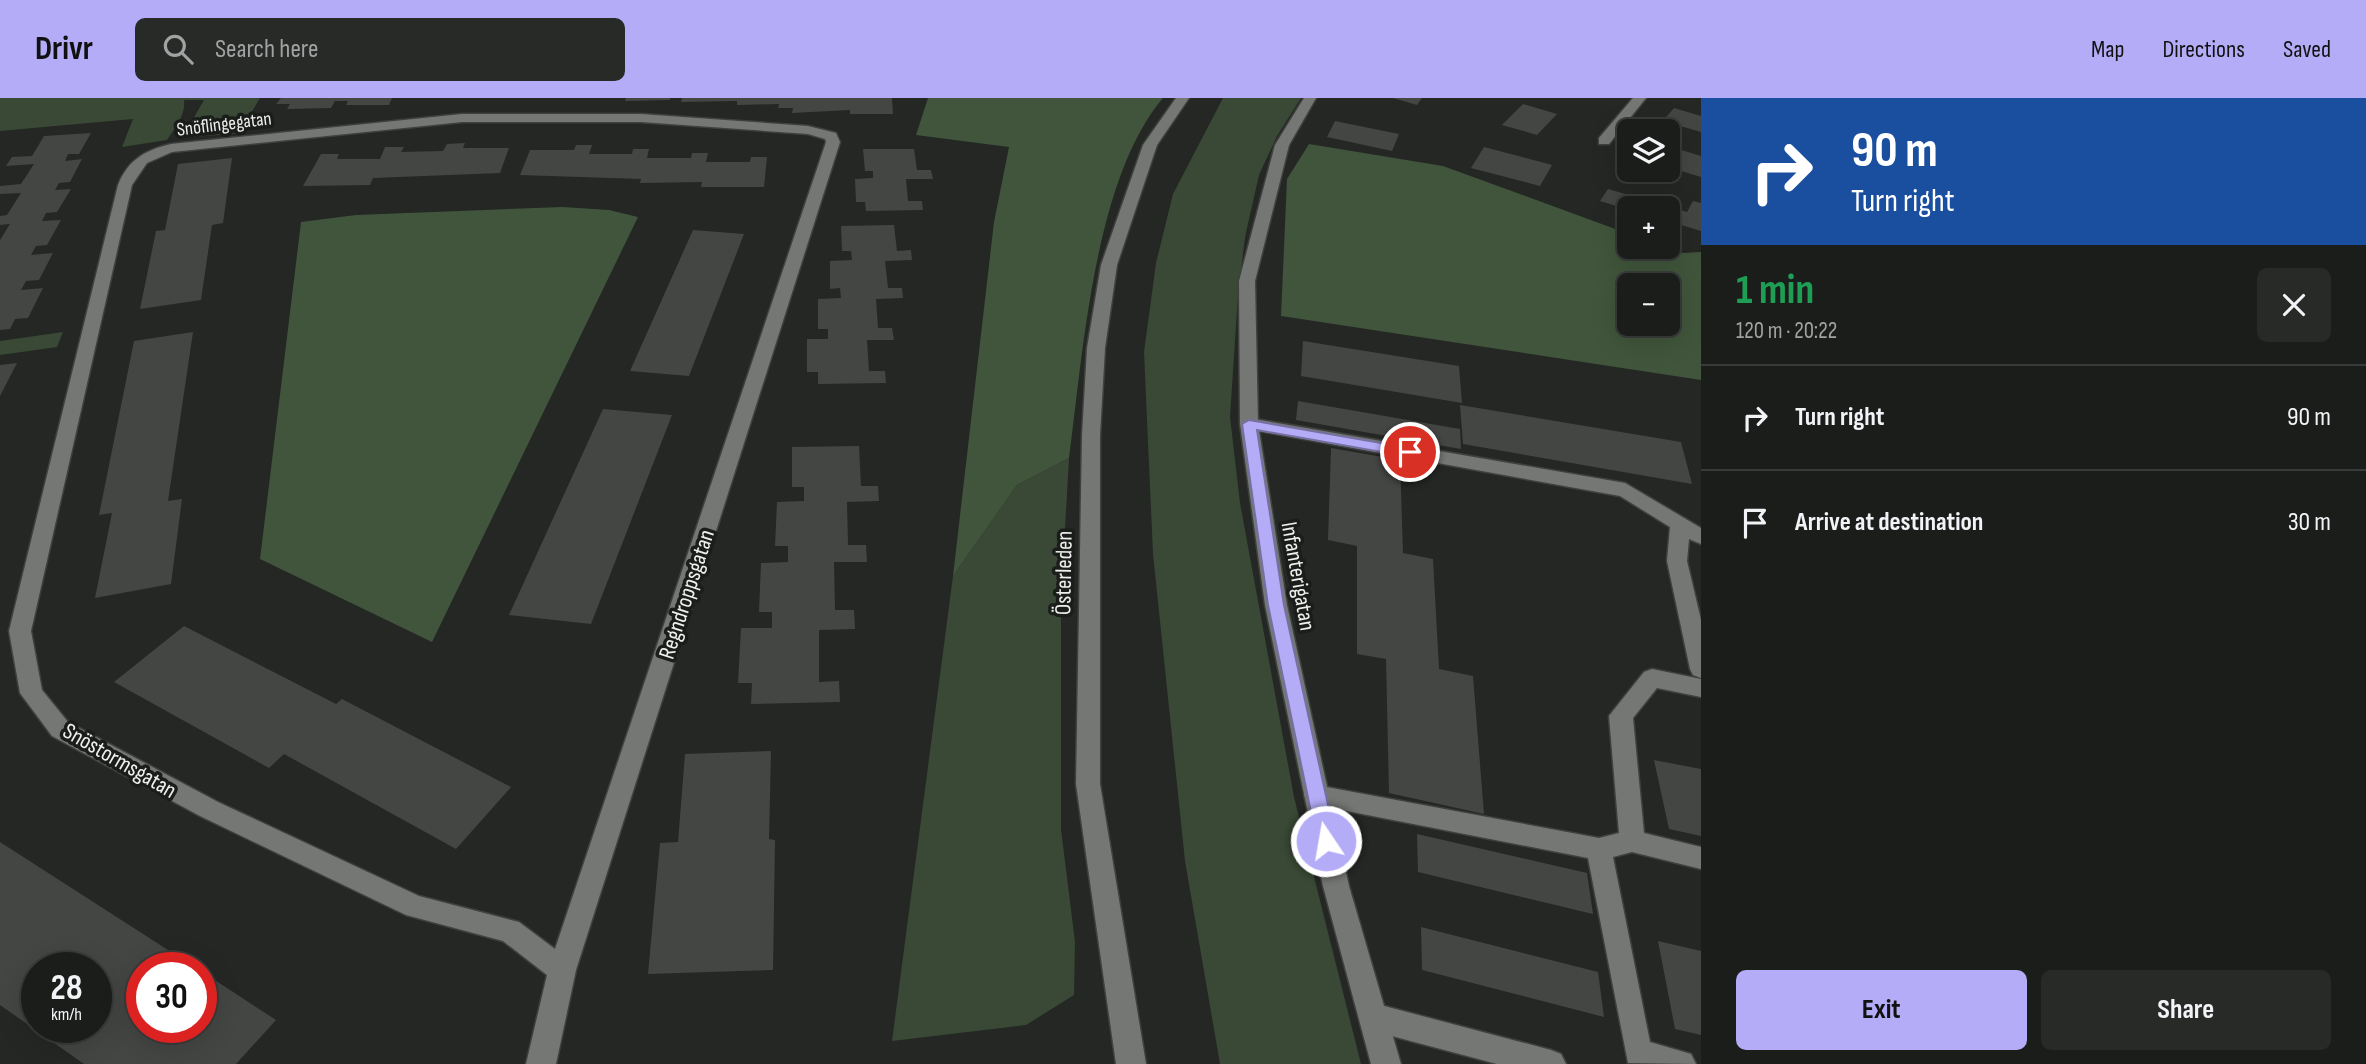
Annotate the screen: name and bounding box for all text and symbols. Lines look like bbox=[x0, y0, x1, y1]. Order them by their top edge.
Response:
search box bbox=[135, 18, 625, 81]
text: Drivr bbox=[35, 29, 93, 69]
icon: search bbox=[159, 30, 197, 68]
text: Search here bbox=[215, 34, 318, 65]
text: Map bbox=[2091, 35, 2124, 64]
text: Directions bbox=[2162, 35, 2245, 64]
text: Saved bbox=[2283, 35, 2331, 64]
street label: Snöflingegatan bbox=[175, 107, 273, 142]
map controls bbox=[1617, 119, 1680, 336]
button: layers bbox=[1617, 119, 1680, 182]
text: 90 m bbox=[1851, 122, 1938, 181]
icon: right bbox=[1736, 126, 1827, 217]
text: Turn right bbox=[1851, 182, 1955, 221]
button: + bbox=[1617, 196, 1680, 259]
text: 1 min bbox=[1736, 265, 1814, 316]
button: close bbox=[2257, 268, 2331, 342]
button: − bbox=[1617, 273, 1680, 336]
text: 120 m · 20:22 bbox=[1736, 317, 1837, 345]
icon: right bbox=[1736, 399, 1774, 437]
text: Turn right bbox=[1795, 402, 1884, 433]
text: 90 m bbox=[2287, 402, 2331, 433]
pin bbox=[1380, 422, 1440, 482]
icon: arrive bbox=[1391, 433, 1429, 471]
icon: arrive bbox=[1736, 504, 1774, 542]
text: Arrive at destination bbox=[1795, 507, 1983, 538]
text: 30 m bbox=[2288, 507, 2331, 538]
street label: Infanterigatan bbox=[1275, 520, 1321, 633]
street label: Regndroppsgatan bbox=[653, 526, 721, 663]
street label: Österleden bbox=[1049, 531, 1079, 615]
street label: Snöstormsgatan bbox=[58, 717, 181, 805]
position arrow bbox=[1289, 804, 1363, 878]
speed limit sign: 30 bbox=[126, 952, 217, 1043]
text: 28 bbox=[51, 967, 82, 1010]
button: Exit bbox=[1736, 970, 2027, 1050]
button: Share bbox=[2041, 970, 2331, 1050]
text: km/h bbox=[51, 1004, 82, 1025]

